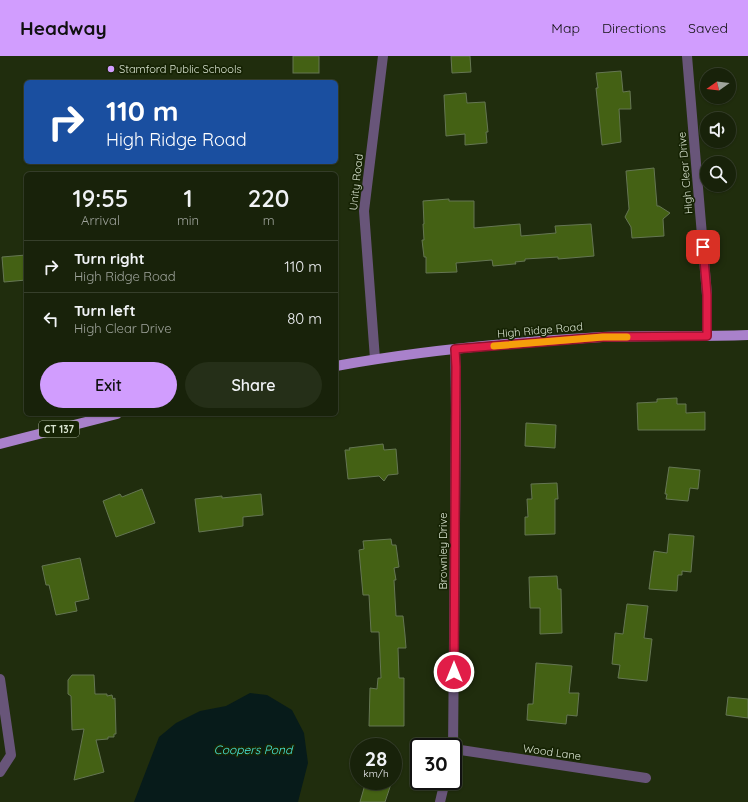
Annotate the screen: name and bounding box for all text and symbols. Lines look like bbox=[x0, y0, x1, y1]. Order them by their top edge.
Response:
text: Headway bbox=[20, 16, 107, 40]
text: Map bbox=[551, 19, 580, 37]
text: Directions bbox=[602, 19, 666, 37]
text: Saved bbox=[688, 19, 728, 37]
place label: Stamford Public Schools bbox=[119, 62, 242, 76]
marker: Stamford Public Schools bbox=[106, 64, 116, 74]
north arrow bbox=[700, 68, 736, 104]
map controls bbox=[700, 68, 736, 192]
text: 110 m bbox=[106, 93, 179, 128]
icon: right bbox=[40, 96, 92, 148]
button: sound bbox=[700, 112, 736, 148]
text: High Ridge Road bbox=[106, 128, 247, 151]
street label: High Clear Drive bbox=[674, 131, 696, 215]
street label: Unity Road bbox=[346, 153, 366, 211]
button: search bbox=[700, 156, 736, 192]
text: 19:55 bbox=[73, 183, 128, 213]
text: 1 bbox=[183, 183, 193, 213]
text: 220 bbox=[248, 183, 289, 213]
text: Arrival bbox=[81, 212, 120, 228]
text: min bbox=[177, 212, 199, 228]
text: m bbox=[263, 212, 274, 228]
pin bbox=[686, 230, 720, 264]
icon: arrive bbox=[692, 236, 714, 258]
text: Turn right bbox=[74, 249, 145, 268]
icon: right bbox=[40, 256, 62, 278]
text: 110 m bbox=[284, 257, 322, 276]
text: High Ridge Road bbox=[74, 268, 176, 284]
text: Turn left bbox=[74, 301, 136, 320]
icon: left bbox=[40, 308, 62, 330]
text: 80 m bbox=[287, 309, 322, 328]
street label: High Ridge Road bbox=[497, 319, 583, 341]
text: High Clear Drive bbox=[74, 320, 172, 336]
button: Exit bbox=[40, 362, 177, 408]
button: Share bbox=[185, 362, 322, 408]
road number: CT 137 bbox=[39, 421, 79, 437]
street label: Brownley Drive bbox=[436, 513, 450, 589]
position arrow bbox=[433, 651, 475, 693]
speed limit sign: 30 bbox=[410, 738, 462, 790]
street label: Wood Lane bbox=[522, 741, 582, 763]
water label: Coopers Pond bbox=[214, 742, 294, 757]
text: 28 bbox=[365, 746, 387, 771]
text: km/h bbox=[363, 767, 389, 780]

